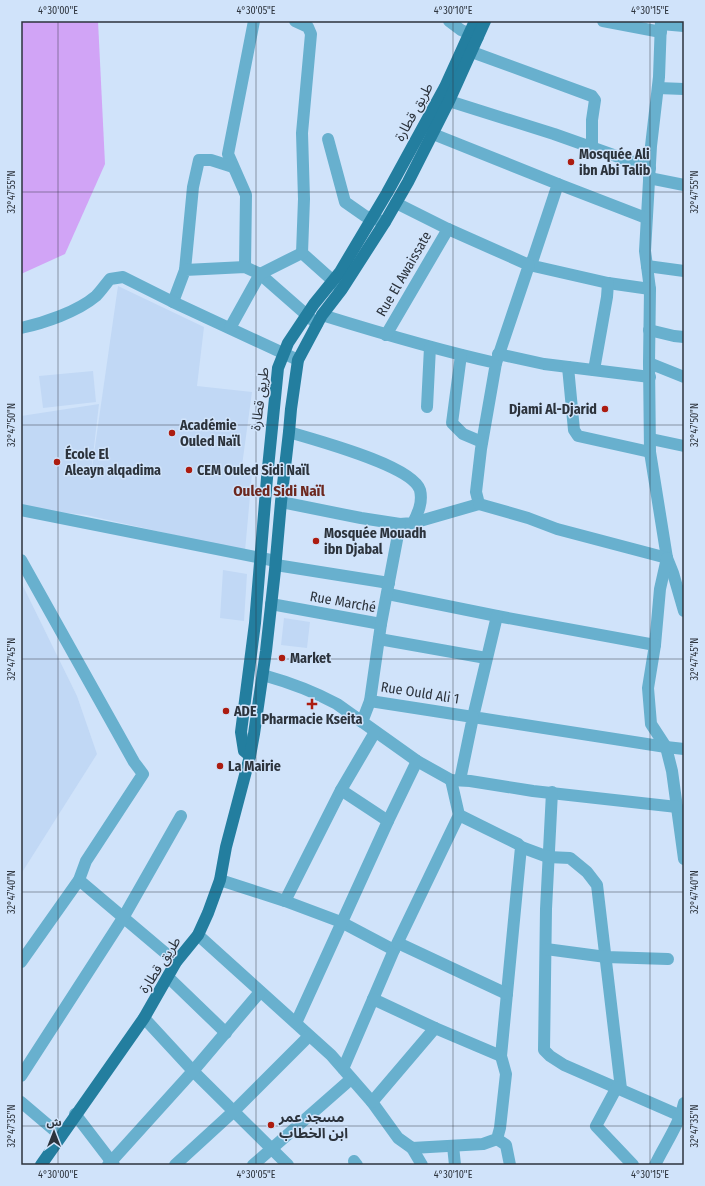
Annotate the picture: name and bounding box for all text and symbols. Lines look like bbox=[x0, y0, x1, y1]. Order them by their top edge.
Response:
text: 4°30'00"E bbox=[38, 5, 78, 17]
text: 4°30'05"E bbox=[236, 5, 276, 17]
text: 4°30'10"E bbox=[434, 5, 473, 17]
text: 4°30'15"E bbox=[631, 5, 669, 17]
street label: طريق قطارة bbox=[391, 80, 438, 145]
place label: Mosquée Ali ibn Abi Talib bbox=[579, 146, 651, 179]
marker: Mosquée Ali ibn Abi Talib bbox=[566, 157, 576, 167]
text: 32°47'55"N bbox=[6, 170, 18, 214]
text: 32°47'55"N bbox=[689, 170, 701, 214]
street label: Rue El Awaissate bbox=[373, 228, 435, 319]
street label: طريق قطارة bbox=[247, 366, 274, 432]
place label: Djami Al-Djarid bbox=[509, 401, 597, 418]
text: 32°47'50"N bbox=[6, 403, 18, 447]
text: 32°47'50"N bbox=[689, 403, 701, 447]
marker: Djami Al-Djarid bbox=[600, 404, 610, 414]
place label: Académie Ouled Naïl bbox=[179, 417, 241, 450]
marker: Académie Ouled Naïl bbox=[167, 428, 177, 438]
place label: École El Aleayn alqadima bbox=[64, 445, 161, 479]
marker: École El Aleayn alqadima bbox=[52, 457, 62, 467]
place label: CEM Ouled Sidi Naïl bbox=[197, 462, 310, 479]
marker: CEM Ouled Sidi Naïl bbox=[184, 465, 194, 475]
district label: Ouled Sidi Naïl bbox=[233, 482, 326, 500]
place label: Mosquée Mouadh ibn Djabal bbox=[324, 525, 426, 558]
marker: Mosquée Mouadh ibn Djabal bbox=[311, 536, 321, 546]
street label: Rue Marché bbox=[309, 588, 377, 616]
text: 32°47'45"N bbox=[6, 638, 18, 680]
text: 32°47'45"N bbox=[689, 638, 701, 680]
place label: Market bbox=[290, 650, 332, 667]
marker: Market bbox=[277, 653, 287, 663]
street label: Rue Ould Ali 1 bbox=[380, 678, 460, 708]
marker: Pharmacie Kseita bbox=[307, 699, 317, 709]
place label: ADE bbox=[233, 703, 257, 720]
marker: ADE bbox=[221, 706, 231, 716]
place label: Pharmacie Kseita bbox=[262, 711, 362, 728]
place label: La Mairie bbox=[228, 758, 281, 775]
marker: La Mairie bbox=[215, 761, 225, 771]
text: 32°47'40"N bbox=[6, 870, 18, 914]
text: 32°47'40"N bbox=[689, 870, 701, 914]
street label: طريق قطارة bbox=[135, 934, 185, 997]
text: 32°47'35"N bbox=[6, 1105, 18, 1148]
text: 32°47'35"N bbox=[689, 1105, 701, 1148]
place label: مسجد عمر ابن الخطاب bbox=[278, 1109, 348, 1142]
north arrow bbox=[34, 1112, 74, 1152]
text: ش bbox=[46, 1116, 62, 1129]
marker: مسجد عمر ابن الخطاب bbox=[266, 1120, 276, 1130]
text: 4°30'00"E bbox=[38, 1169, 78, 1181]
text: 4°30'05"E bbox=[236, 1169, 276, 1181]
text: 4°30'10"E bbox=[434, 1169, 473, 1181]
text: 4°30'15"E bbox=[631, 1169, 669, 1181]

